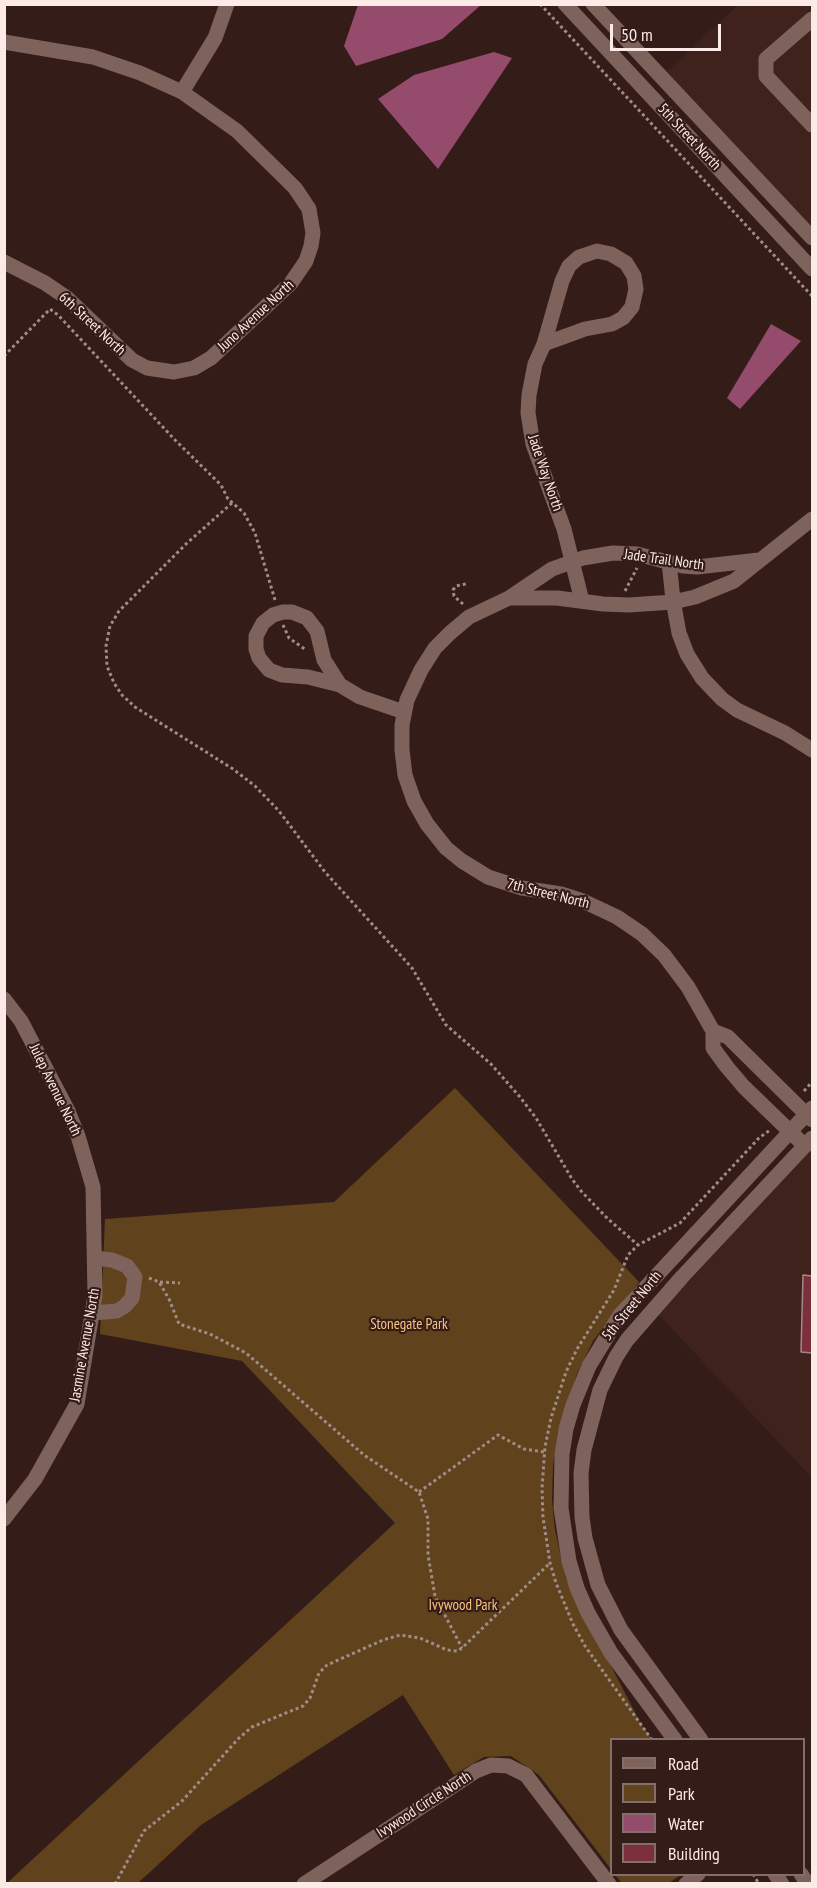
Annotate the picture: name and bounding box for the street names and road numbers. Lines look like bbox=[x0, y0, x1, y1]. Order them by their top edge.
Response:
street label: 5th Street North bbox=[654, 100, 724, 174]
street label: Juno Avenue North bbox=[214, 276, 298, 356]
street label: 6th Street North bbox=[55, 289, 129, 359]
street label: Jade Way North bbox=[524, 432, 566, 514]
street label: Jade Trail North bbox=[623, 545, 705, 575]
street label: 7th Street North bbox=[505, 875, 591, 913]
street label: Julep Avenue North bbox=[25, 1041, 85, 1139]
street label: 5th Street North bbox=[598, 1267, 666, 1345]
street label: Jasmine Avenue North bbox=[66, 1287, 104, 1403]
street label: Ivywood Circle North bbox=[373, 1768, 475, 1842]

